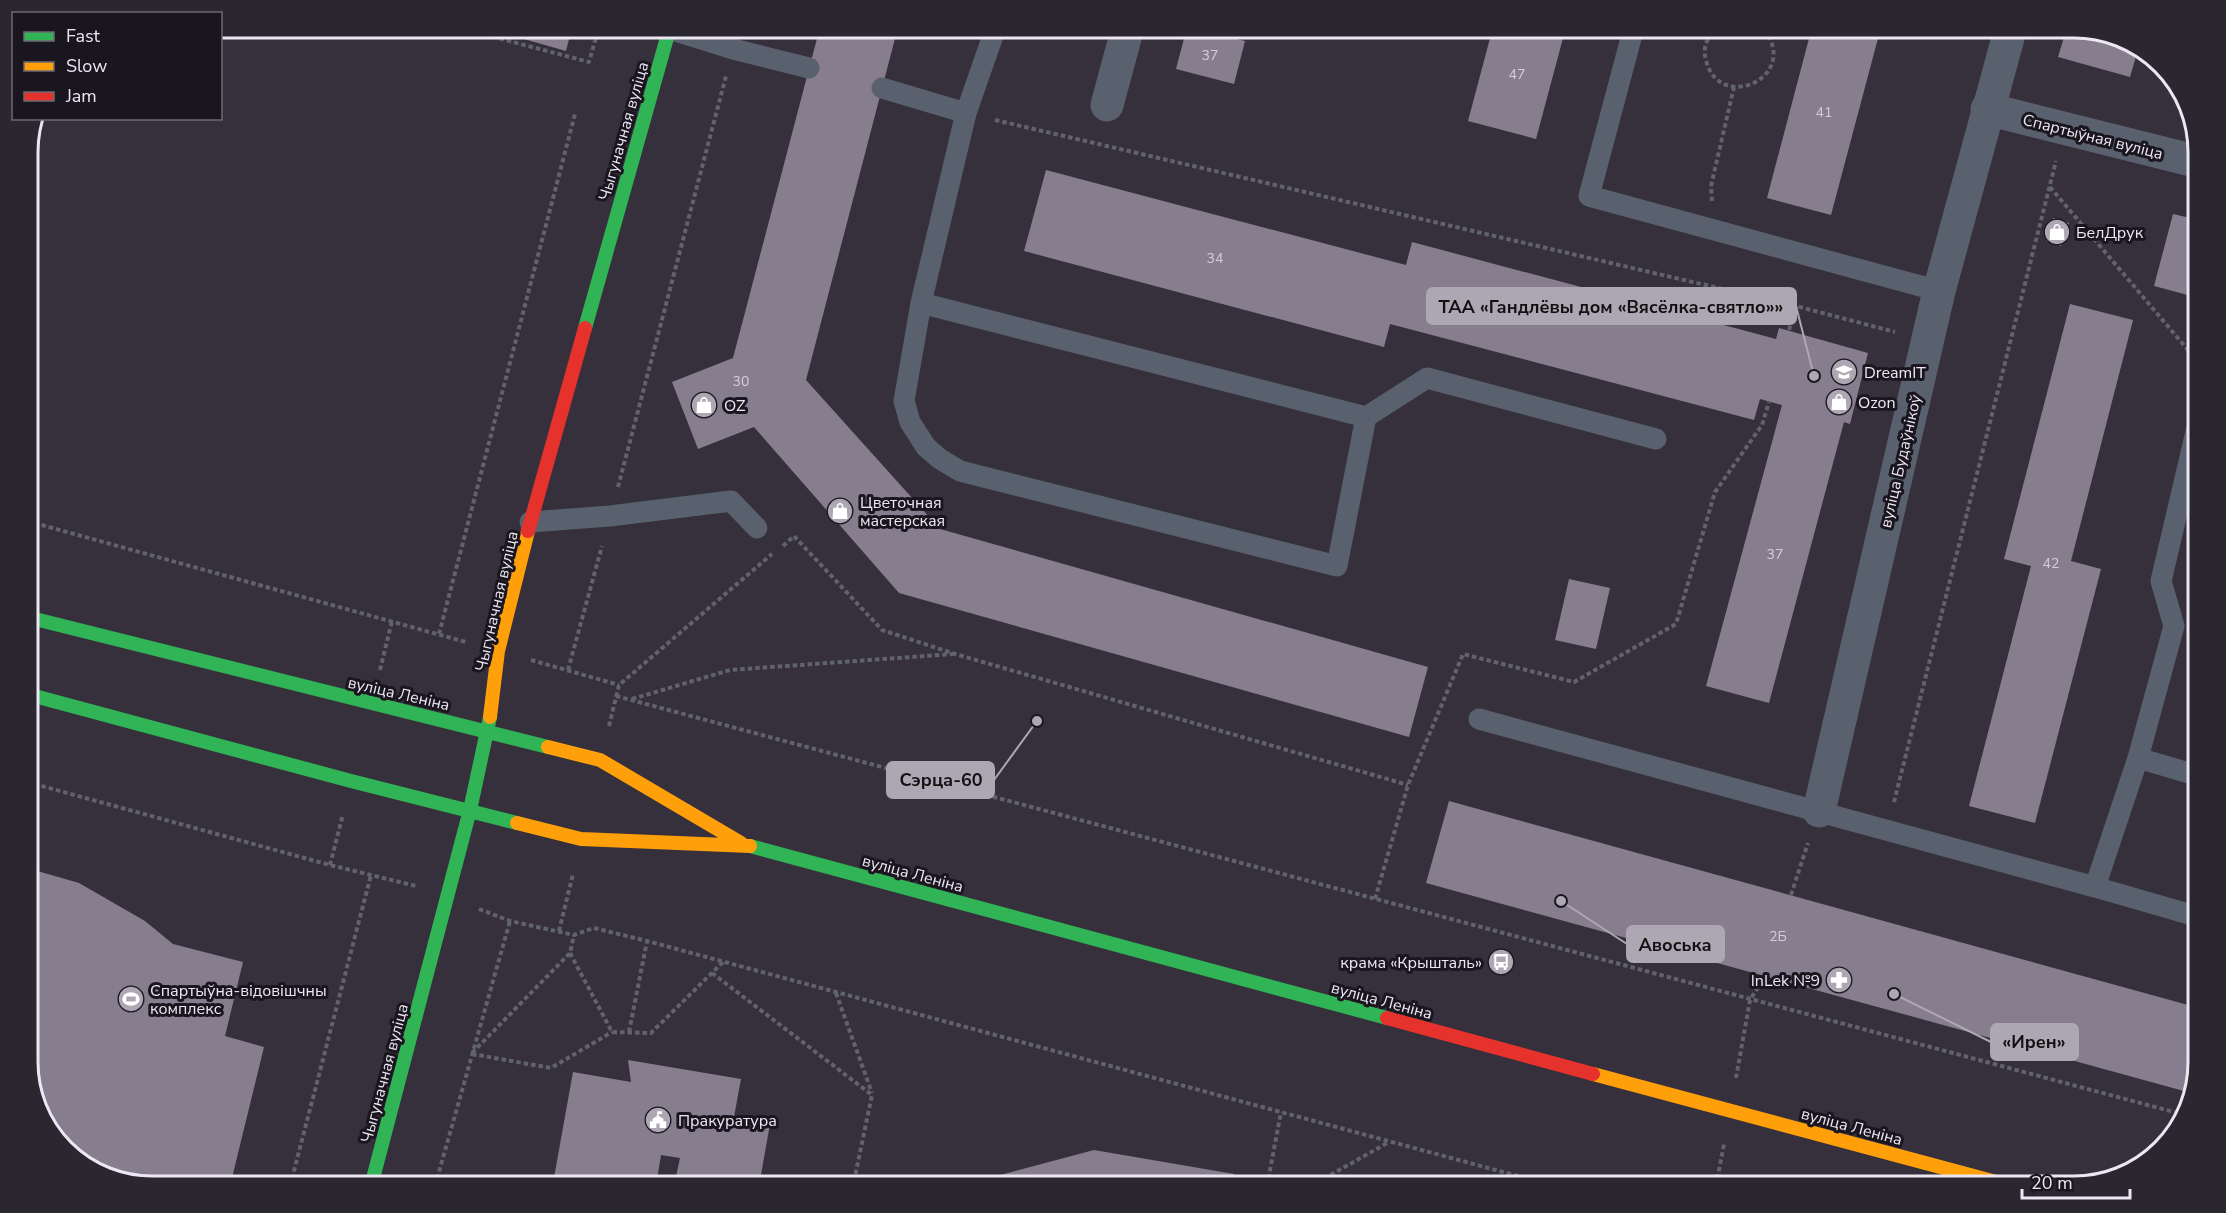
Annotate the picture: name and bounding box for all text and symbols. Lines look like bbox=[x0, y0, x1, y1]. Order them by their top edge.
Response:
legend bbox=[12, 12, 222, 120]
text: Fast bbox=[66, 24, 101, 48]
house number: 37 bbox=[1202, 46, 1218, 65]
text: Slow bbox=[66, 54, 107, 78]
street label: Чыгуначная вуліца bbox=[594, 59, 654, 203]
house number: 47 bbox=[1509, 65, 1525, 84]
text: Jam bbox=[65, 84, 97, 108]
house number: 41 bbox=[1816, 103, 1832, 122]
street label: Спартыўная вуліца bbox=[2020, 109, 2165, 165]
shop icon: БелДрук bbox=[2042, 217, 2072, 247]
place label: БелДрук bbox=[2076, 222, 2144, 244]
house number: 34 bbox=[1207, 249, 1223, 268]
callout: ТАА «Гандлёвы дом «Вясёлка-святло»» bbox=[1427, 288, 1796, 324]
text: ТАА «Гандлёвы дом «Вясёлка-святло»» bbox=[1439, 295, 1783, 319]
school or university icon: DreamIT bbox=[1829, 357, 1859, 387]
place label: DreamIT bbox=[1864, 362, 1926, 384]
house number: 30 bbox=[733, 372, 749, 391]
shop icon: Ozon bbox=[1824, 387, 1854, 417]
shop icon: OZ bbox=[689, 390, 719, 420]
place label: Ozon bbox=[1858, 392, 1896, 414]
street label: вуліца Будаўнікоў bbox=[1875, 392, 1927, 530]
place label: OZ bbox=[724, 395, 746, 417]
place label: Цветочная мастерская bbox=[860, 492, 945, 532]
shop icon: Цветочная мастерская bbox=[825, 496, 855, 526]
street label: Чыгуначная вуліца bbox=[470, 529, 524, 674]
house number: 37 bbox=[1767, 545, 1783, 564]
house number: 42 bbox=[2043, 554, 2059, 573]
street label: вуліца Леніна bbox=[346, 672, 452, 716]
callout: Сэрца-60 bbox=[887, 762, 994, 798]
text: Сэрца-60 bbox=[899, 768, 983, 792]
street label: вуліца Леніна bbox=[860, 850, 966, 898]
callout: Авоська bbox=[1627, 926, 1724, 962]
house number: 2Б bbox=[1769, 927, 1787, 946]
text: Авоська bbox=[1638, 933, 1712, 957]
bus stop icon: крама «Крышталь» bbox=[1486, 947, 1516, 977]
place label: крама «Крышталь» bbox=[1340, 952, 1482, 974]
pharmacy icon: InLek №9 bbox=[1824, 965, 1854, 995]
place label: InLek №9 bbox=[1751, 970, 1820, 992]
street label: вуліца Леніна bbox=[1329, 977, 1435, 1025]
place label: Спартыўна-відовішчны комплекс bbox=[150, 980, 327, 1020]
sports icon: Спартыўна-відовішчны комплекс bbox=[116, 984, 146, 1014]
street label: Чыгуначная вуліца bbox=[356, 1001, 414, 1145]
callout: «Ирен» bbox=[1991, 1024, 2078, 1060]
text: «Ирен» bbox=[2002, 1030, 2066, 1054]
street label: вуліца Леніна bbox=[1799, 1103, 1905, 1151]
public building icon: Пракуратура bbox=[643, 1105, 673, 1135]
place label: Пракуратура bbox=[678, 1110, 777, 1132]
scale bar bbox=[2022, 1162, 2130, 1200]
text: 20 m bbox=[2031, 1171, 2073, 1195]

